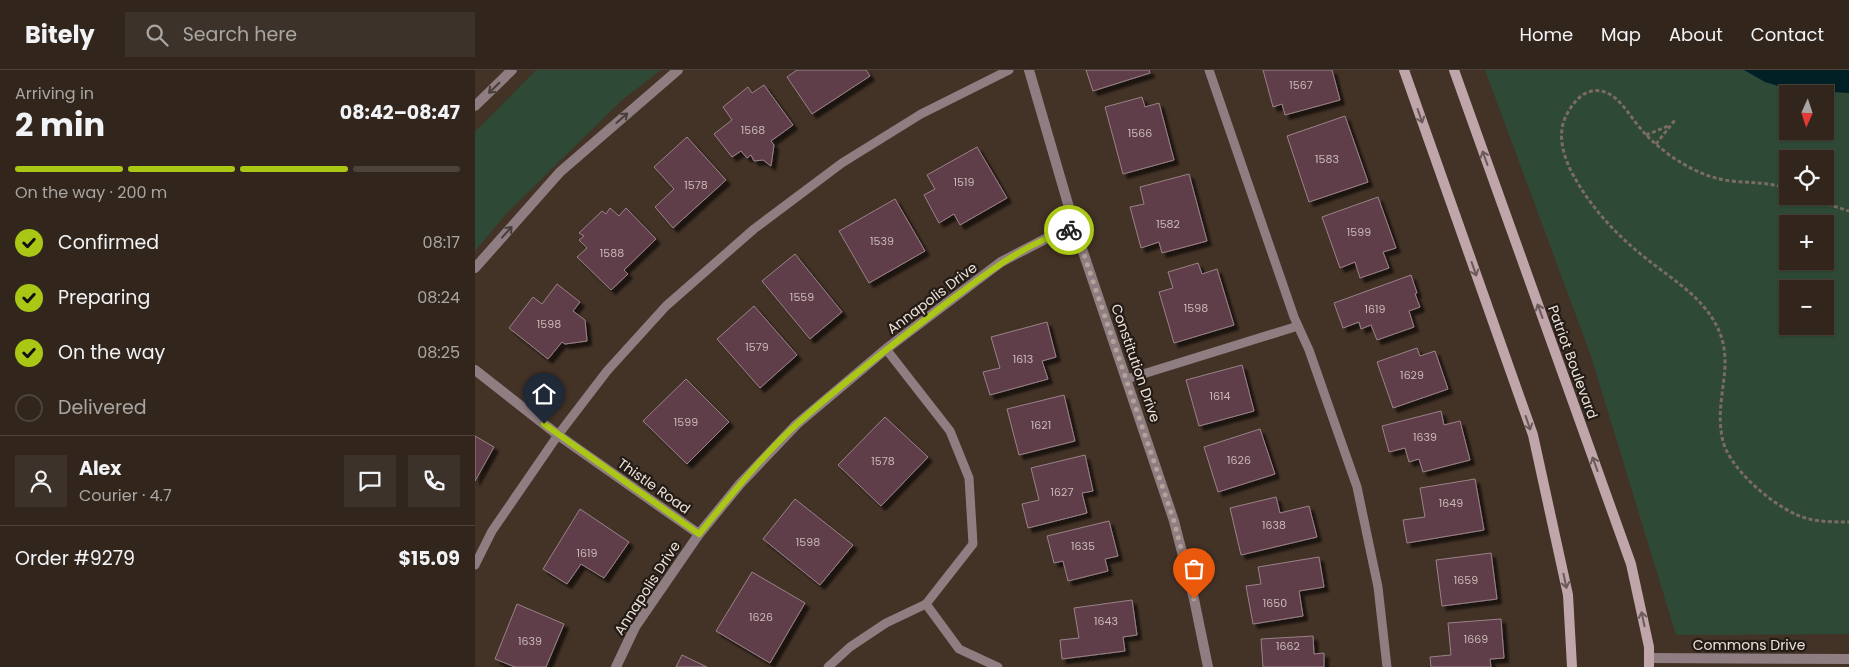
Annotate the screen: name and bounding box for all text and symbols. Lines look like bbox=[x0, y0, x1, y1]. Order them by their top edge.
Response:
search box bbox=[125, 12, 475, 57]
text: Bitely bbox=[25, 18, 95, 51]
icon: search bbox=[143, 21, 171, 49]
text: Search here bbox=[183, 21, 297, 48]
text: Home bbox=[1519, 22, 1573, 47]
text: Map bbox=[1601, 22, 1641, 47]
text: About bbox=[1669, 22, 1723, 47]
text: Contact bbox=[1751, 22, 1824, 47]
house number: 1567 bbox=[1289, 77, 1313, 93]
text: Arriving in bbox=[15, 82, 94, 105]
one-way arrow bbox=[487, 82, 500, 94]
north arrow bbox=[1779, 85, 1834, 140]
map controls bbox=[1779, 85, 1834, 335]
text: 08:42–08:47 bbox=[340, 99, 460, 126]
text: 2 min bbox=[15, 102, 105, 147]
one-way arrow bbox=[1416, 108, 1426, 124]
one-way arrow bbox=[616, 112, 629, 123]
house number: 1568 bbox=[741, 122, 765, 138]
house number: 1566 bbox=[1128, 125, 1152, 141]
button: locate bbox=[1779, 150, 1834, 205]
house number: 1583 bbox=[1315, 151, 1339, 167]
one-way arrow bbox=[1480, 151, 1489, 166]
house number: 1519 bbox=[954, 174, 975, 190]
house number: 1578 bbox=[684, 177, 708, 193]
text: On the way · 200 m bbox=[15, 181, 167, 204]
courier bbox=[1044, 205, 1094, 255]
button: + bbox=[1779, 215, 1834, 270]
icon: bike bbox=[1055, 216, 1083, 244]
house number: 1582 bbox=[1156, 216, 1180, 232]
house number: 1599 bbox=[1347, 224, 1371, 240]
one-way arrow bbox=[501, 225, 513, 238]
icon: check bbox=[15, 229, 43, 257]
text: Confirmed bbox=[58, 229, 159, 256]
text: 08:17 bbox=[423, 231, 460, 254]
house number: 1539 bbox=[870, 233, 894, 249]
house number: 1588 bbox=[600, 245, 624, 261]
street label: Annapolis Drive bbox=[883, 257, 982, 339]
one-way arrow bbox=[1470, 261, 1480, 277]
button: − bbox=[1779, 280, 1834, 335]
icon: check bbox=[15, 284, 43, 312]
text: Preparing bbox=[58, 284, 150, 311]
text: 08:24 bbox=[417, 286, 460, 309]
house number: 1559 bbox=[790, 289, 814, 305]
house number: 1598 bbox=[1184, 300, 1208, 316]
street label: Constitution Drive bbox=[1106, 301, 1166, 425]
house number: 1619 bbox=[1365, 301, 1386, 317]
street label: Patriot Boulevard bbox=[1543, 302, 1603, 422]
one-way arrow bbox=[1535, 304, 1544, 319]
house number: 1598 bbox=[537, 316, 561, 332]
icon: check bbox=[15, 339, 43, 367]
text: On the way bbox=[58, 339, 165, 366]
house number: 1579 bbox=[745, 339, 769, 355]
text: 08:25 bbox=[417, 341, 460, 364]
house number: 1613 bbox=[1013, 351, 1033, 367]
house number: 1629 bbox=[1400, 367, 1424, 383]
pin bbox=[523, 373, 565, 424]
icon: home bbox=[530, 380, 558, 408]
house number: 1614 bbox=[1210, 388, 1231, 404]
text: Delivered bbox=[58, 394, 147, 421]
house number: 1599 bbox=[674, 414, 698, 430]
one-way arrow bbox=[1524, 414, 1534, 430]
house number: 1621 bbox=[1031, 417, 1051, 433]
house number: 1639 bbox=[1413, 429, 1437, 445]
house number: 1626 bbox=[1227, 452, 1251, 468]
house number: 1578 bbox=[871, 453, 895, 469]
street label: Thistle Road bbox=[614, 454, 694, 518]
button: person bbox=[15, 455, 67, 507]
text: Alex bbox=[79, 455, 121, 482]
button: chat bbox=[344, 455, 396, 507]
button: phone bbox=[408, 455, 460, 507]
one-way arrow bbox=[1590, 457, 1599, 472]
text: Courier · 4.7 bbox=[79, 484, 172, 507]
house number: 1627 bbox=[1051, 484, 1073, 500]
house number: 1649 bbox=[1439, 495, 1463, 511]
house number: 1638 bbox=[1262, 517, 1286, 533]
house number: 1598 bbox=[796, 534, 820, 550]
street label: Annapolis Drive bbox=[609, 537, 685, 639]
house number: 1635 bbox=[1071, 538, 1095, 554]
text: Order #9279 bbox=[15, 545, 135, 572]
text: $15.09 bbox=[399, 545, 460, 572]
house number: 1619 bbox=[577, 545, 598, 561]
pin bbox=[1173, 548, 1215, 599]
icon: bag bbox=[1180, 555, 1208, 583]
house number: 1659 bbox=[1454, 572, 1478, 588]
one-way arrow bbox=[1561, 572, 1570, 588]
house number: 1650 bbox=[1263, 595, 1287, 611]
house number: 1626 bbox=[749, 609, 773, 625]
one-way arrow bbox=[1638, 611, 1647, 627]
house number: 1643 bbox=[1094, 613, 1118, 629]
house number: 1669 bbox=[1464, 631, 1488, 647]
house number: 1639 bbox=[518, 633, 542, 649]
street label: Commons Drive bbox=[1693, 635, 1806, 655]
house number: 1662 bbox=[1276, 638, 1300, 654]

